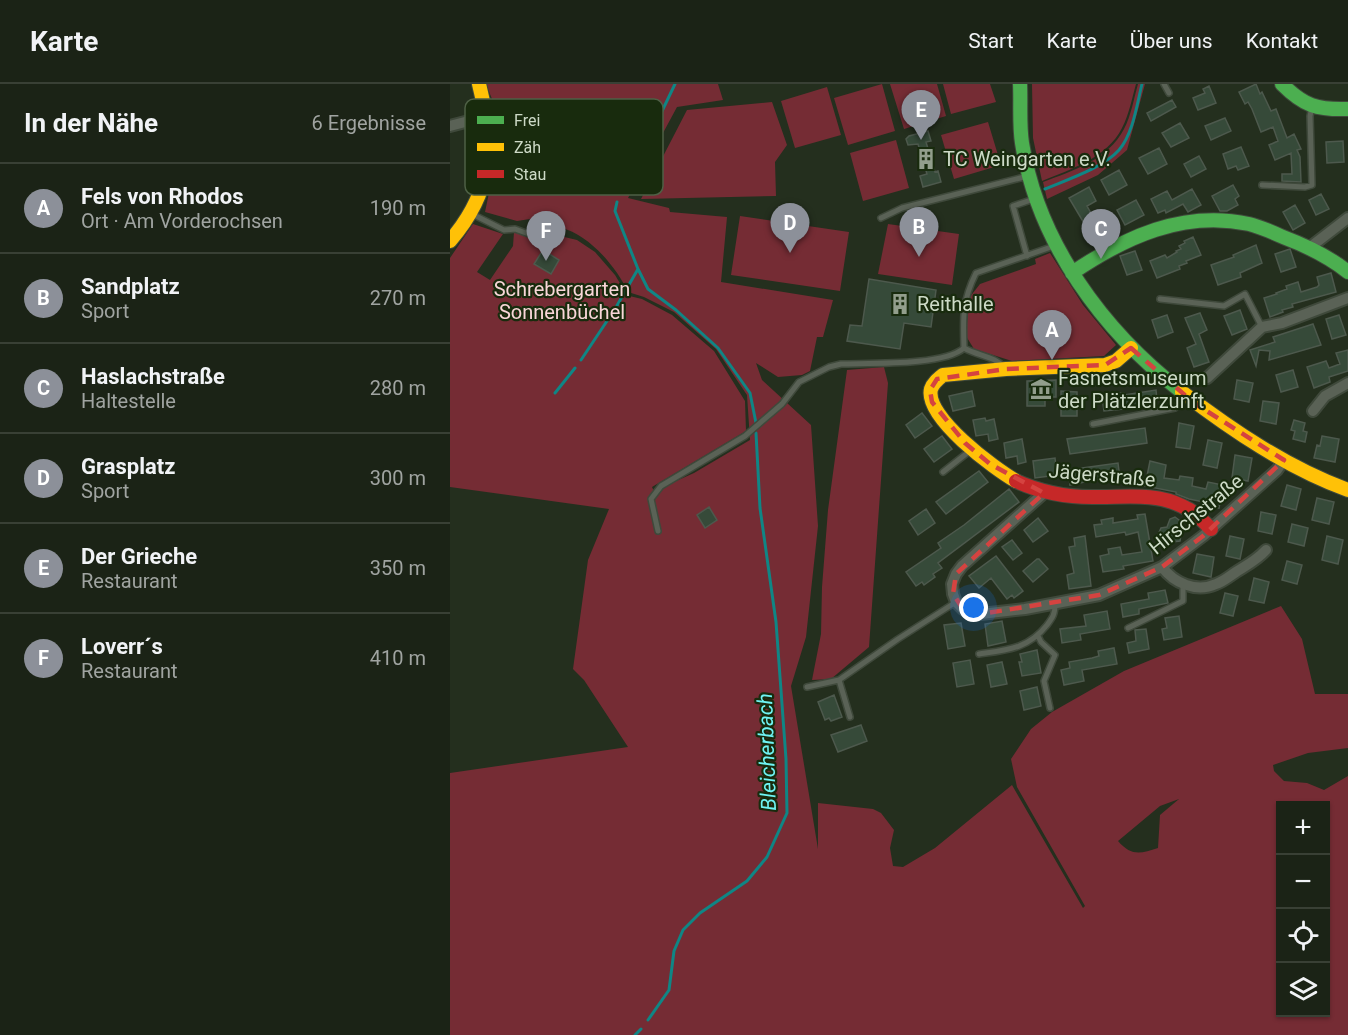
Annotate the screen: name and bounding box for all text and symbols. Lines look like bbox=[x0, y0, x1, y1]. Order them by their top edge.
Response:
text: Karte bbox=[30, 25, 98, 58]
text: Start bbox=[968, 29, 1014, 53]
text: Karte bbox=[1047, 29, 1097, 53]
text: Über uns bbox=[1130, 29, 1213, 53]
text: Kontakt bbox=[1246, 29, 1318, 53]
pin: E bbox=[902, 91, 940, 140]
legend bbox=[465, 99, 663, 195]
text: In der Nähe bbox=[24, 108, 158, 138]
text: 6 Ergebnisse bbox=[312, 111, 426, 135]
text: Frei bbox=[514, 111, 540, 130]
text: Zäh bbox=[514, 138, 541, 157]
building icon: TC Weingarten e.V. bbox=[914, 147, 938, 171]
place label: TC Weingarten e.V. bbox=[943, 147, 1111, 171]
text: Stau bbox=[514, 165, 546, 184]
text: Fels von Rhodos bbox=[81, 184, 243, 209]
text: A bbox=[37, 196, 50, 220]
text: 190 m bbox=[370, 196, 426, 220]
pin: D bbox=[770, 204, 810, 253]
pin: B bbox=[900, 208, 938, 257]
text: Ort · Am Vorderochsen bbox=[81, 209, 283, 233]
pin: C bbox=[1082, 210, 1120, 259]
pin: F bbox=[526, 212, 566, 261]
text: Sandplatz bbox=[81, 274, 180, 299]
park label: Schrebergarten Sonnenbüchel bbox=[494, 277, 630, 324]
text: B bbox=[37, 286, 50, 310]
text: 270 m bbox=[370, 286, 426, 310]
building icon: Reithalle bbox=[888, 292, 912, 316]
place label: Reithalle bbox=[917, 292, 994, 316]
text: Sport bbox=[81, 299, 129, 323]
pin: A bbox=[1032, 310, 1072, 360]
text: Haslachstraße bbox=[81, 364, 225, 389]
place label: Fasnetsmuseum der Plätzlerzunft bbox=[1058, 366, 1207, 413]
text: C bbox=[37, 376, 50, 400]
text: 280 m bbox=[370, 376, 426, 400]
museum icon: Fasnetsmuseum der Plätzlerzunft bbox=[1029, 377, 1053, 401]
text: Haltestelle bbox=[81, 389, 176, 413]
text: Grasplatz bbox=[81, 454, 175, 479]
street label: Jägerstraße bbox=[1048, 458, 1156, 492]
text: D bbox=[37, 466, 50, 490]
text: 300 m bbox=[370, 466, 426, 490]
street label: Hirschstraße bbox=[1144, 469, 1248, 559]
text: Sport bbox=[81, 479, 129, 503]
text: Der Grieche bbox=[81, 544, 197, 569]
text: E bbox=[38, 556, 49, 580]
text: 350 m bbox=[370, 556, 426, 580]
text: Restaurant bbox=[81, 569, 178, 593]
your location bbox=[959, 593, 988, 622]
text: Loverr´s bbox=[81, 634, 163, 659]
text: F bbox=[38, 646, 49, 670]
text: 410 m bbox=[370, 646, 426, 670]
text: Restaurant bbox=[81, 659, 178, 683]
water label: Bleicherbach bbox=[753, 693, 781, 811]
map controls bbox=[1276, 801, 1330, 1017]
button: + bbox=[1276, 801, 1330, 855]
button: − bbox=[1276, 855, 1330, 909]
button: locate bbox=[1276, 909, 1330, 963]
button: layers bbox=[1276, 963, 1330, 1017]

